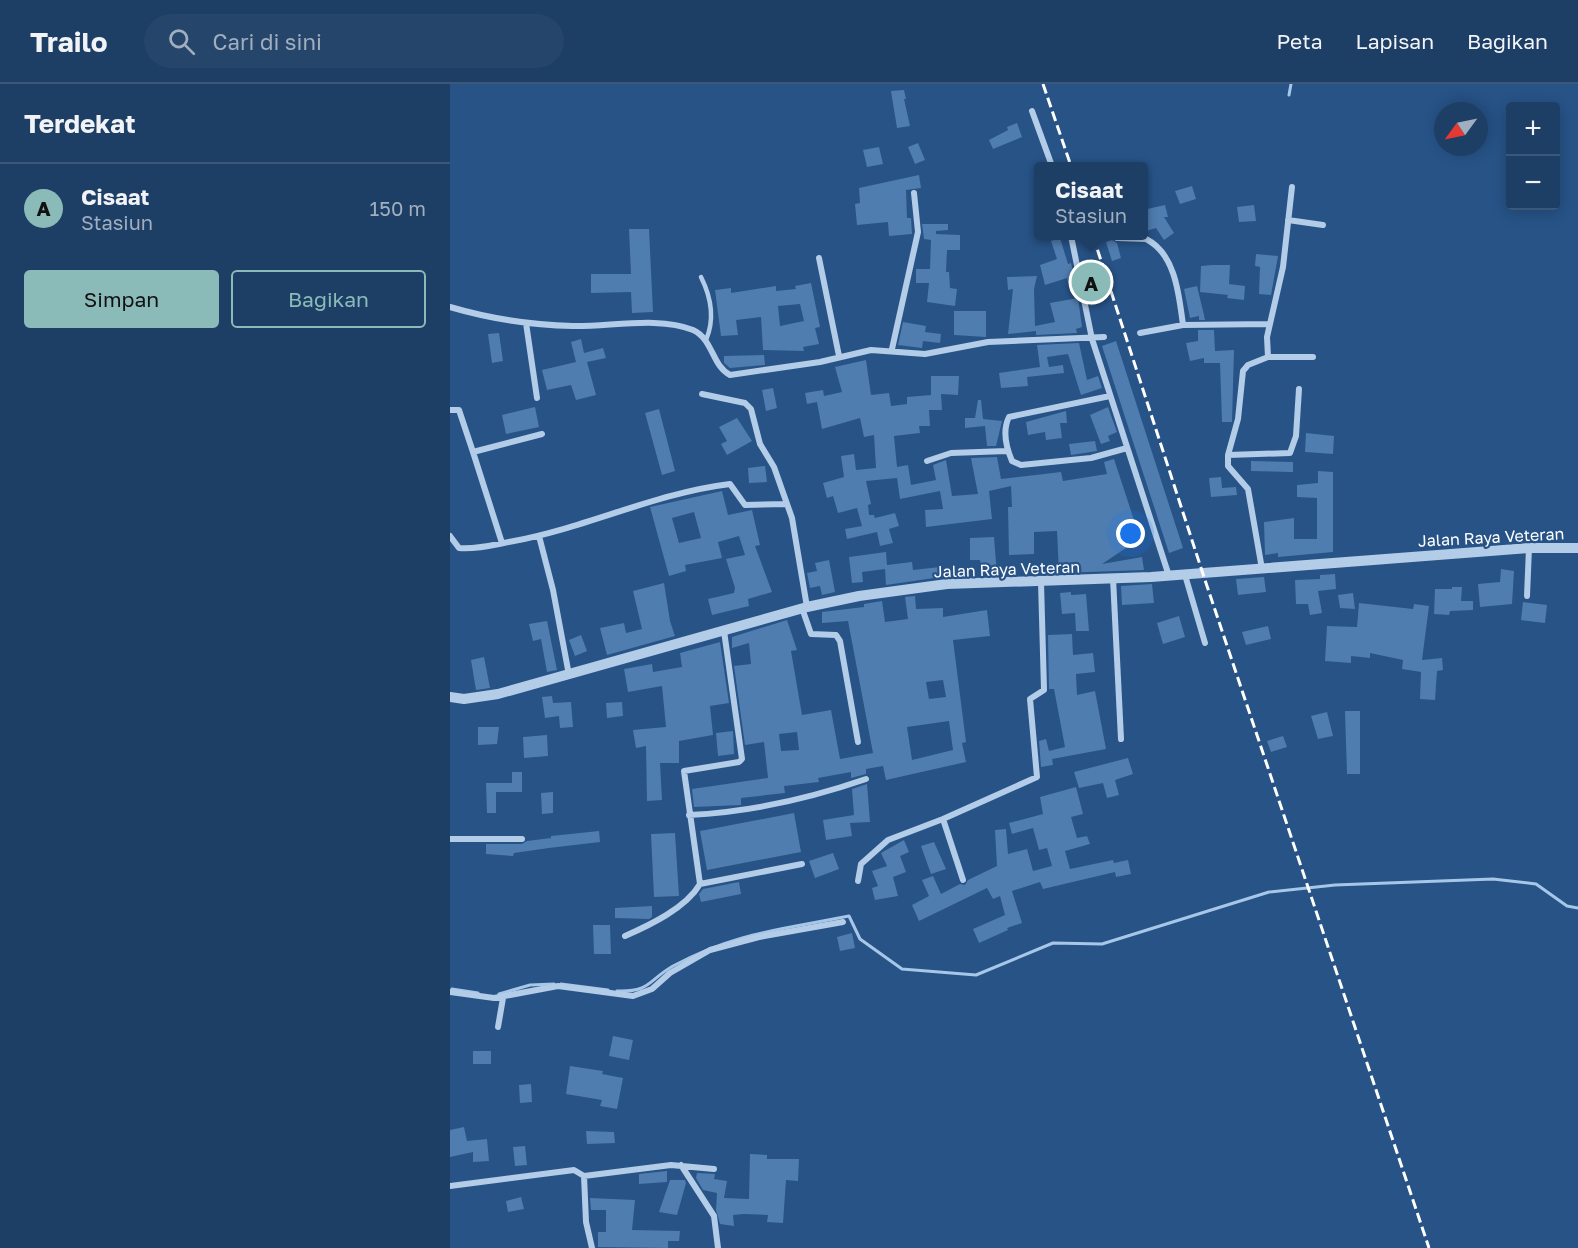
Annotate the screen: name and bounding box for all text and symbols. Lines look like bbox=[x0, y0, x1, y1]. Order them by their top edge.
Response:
search box bbox=[144, 14, 564, 68]
text: Trailo bbox=[30, 25, 108, 58]
icon: search bbox=[165, 25, 198, 58]
text: Cari di sini bbox=[213, 28, 322, 55]
text: Peta bbox=[1277, 28, 1323, 54]
text: Lapisan bbox=[1356, 28, 1434, 54]
text: Bagikan bbox=[1467, 28, 1548, 54]
north arrow bbox=[1434, 102, 1488, 156]
map controls bbox=[1506, 102, 1560, 210]
button: + bbox=[1506, 102, 1560, 156]
text: Terdekat bbox=[24, 108, 136, 139]
button: − bbox=[1506, 156, 1560, 210]
popup bbox=[1034, 162, 1148, 240]
text: Cisaat bbox=[1055, 176, 1123, 203]
text: Cisaat bbox=[81, 183, 149, 210]
text: A bbox=[36, 196, 51, 220]
text: 150 m bbox=[370, 196, 426, 220]
text: Stasiun bbox=[1055, 203, 1127, 227]
text: Stasiun bbox=[81, 210, 153, 234]
pin: A bbox=[1072, 260, 1110, 304]
button: Simpan bbox=[24, 270, 219, 328]
button: Bagikan bbox=[231, 270, 426, 328]
your location bbox=[1116, 519, 1145, 548]
street label: Jalan Raya Veteran bbox=[1417, 523, 1565, 551]
street label: Jalan Raya Veteran bbox=[933, 556, 1081, 582]

